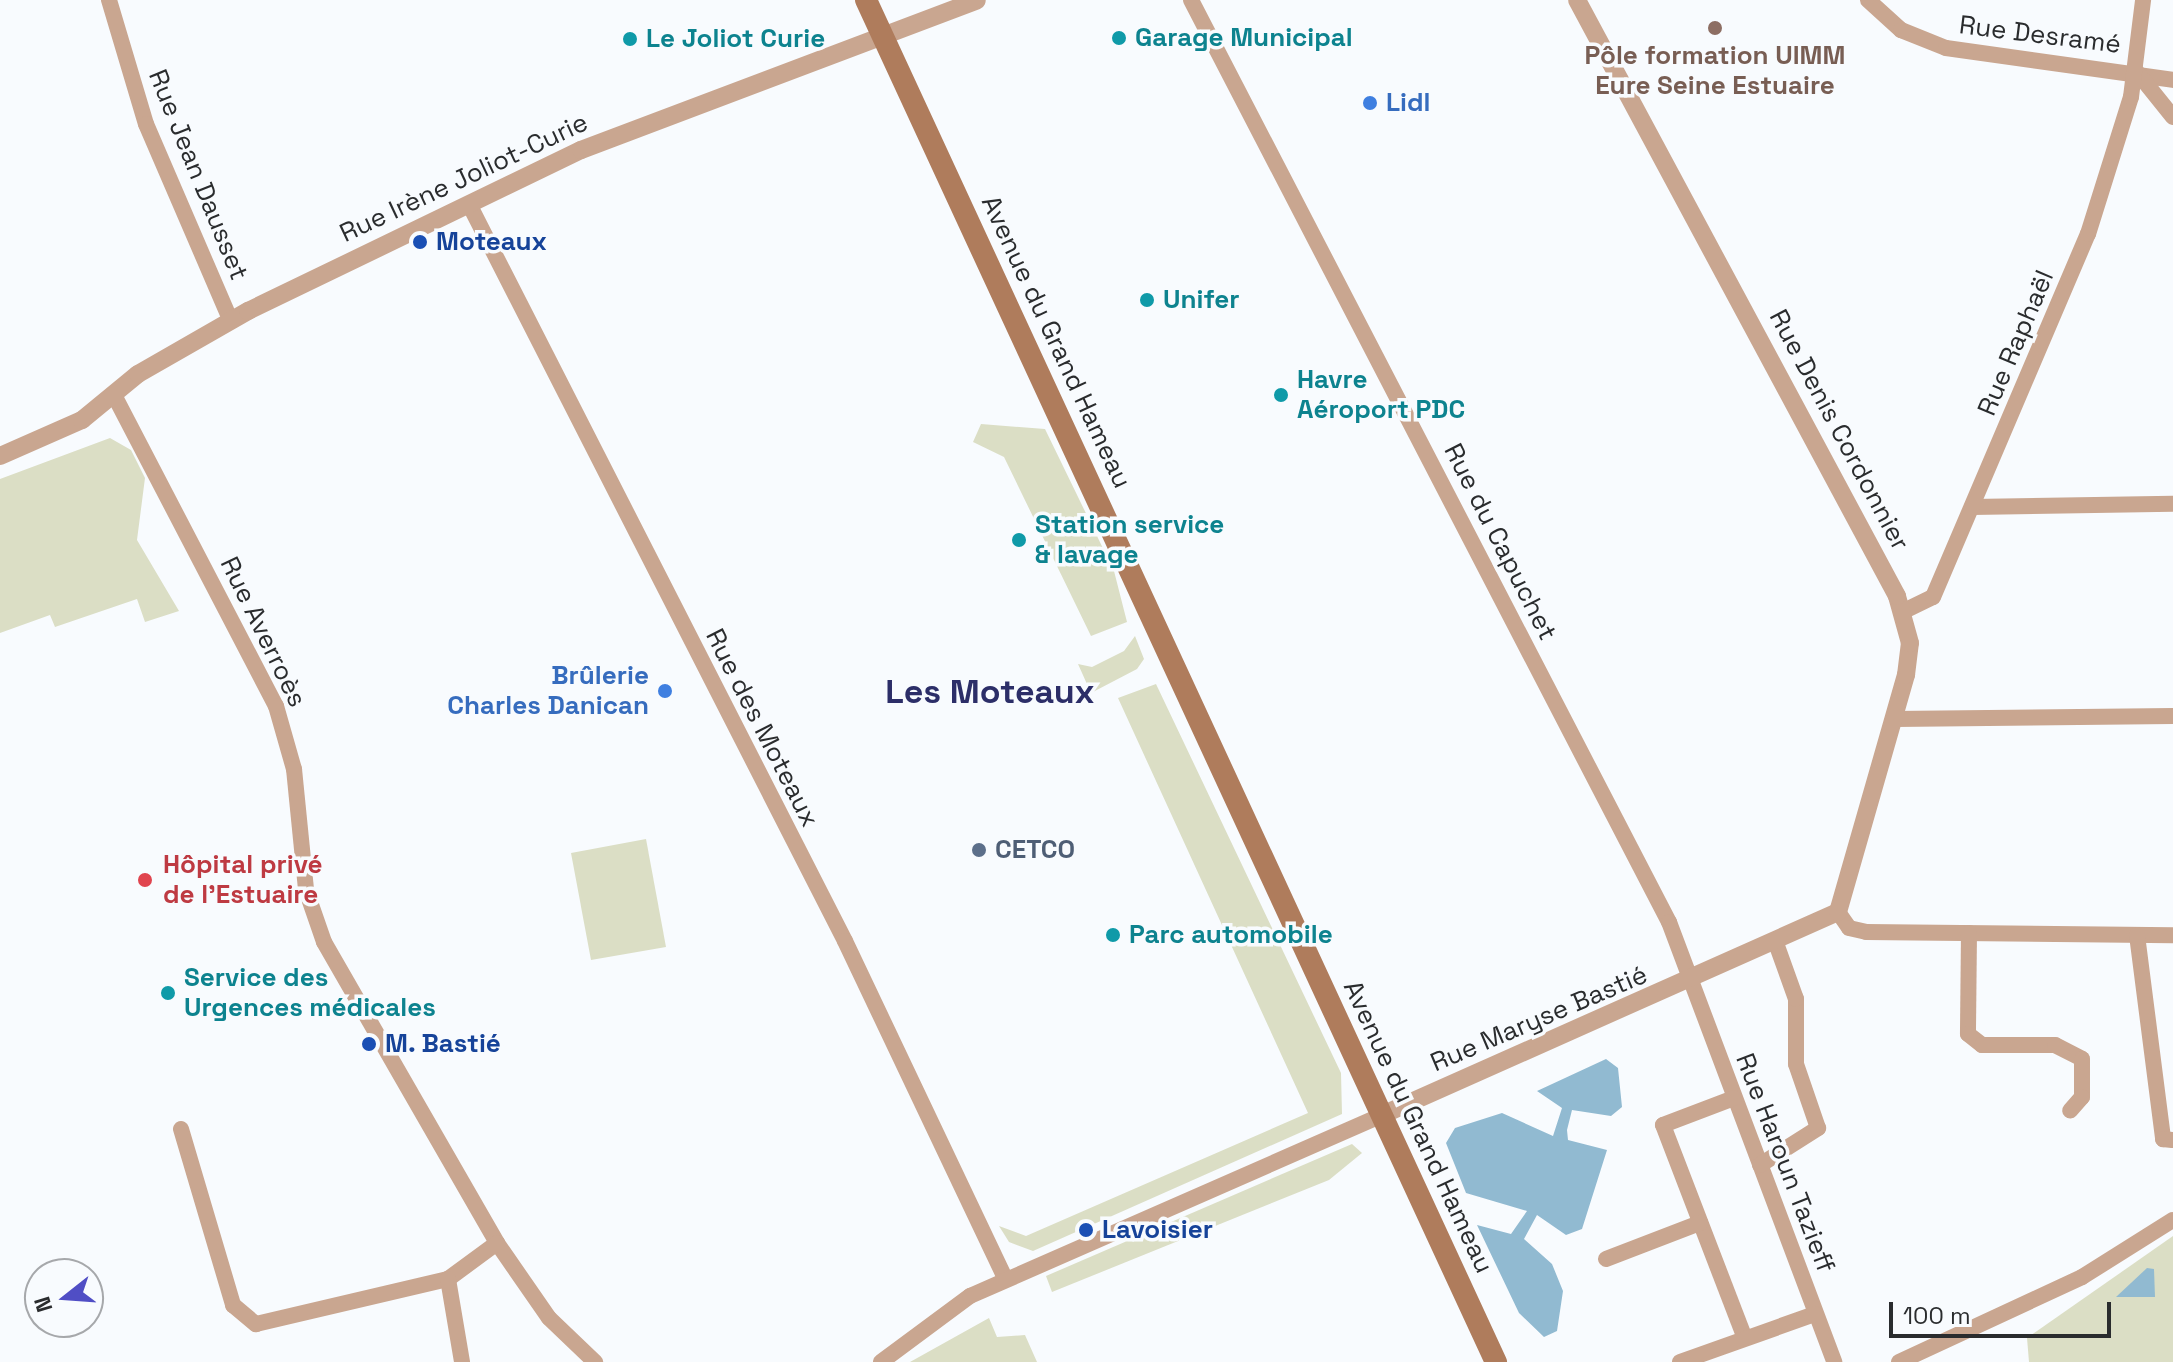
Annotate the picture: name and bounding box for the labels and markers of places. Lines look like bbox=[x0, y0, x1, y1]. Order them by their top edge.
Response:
marker: Pôle formation UIMM Eure Seine Estuaire bbox=[1706, 19, 1724, 37]
place label: Garage Municipal bbox=[1135, 22, 1353, 54]
place label: Le Joliot Curie bbox=[646, 23, 825, 55]
marker: Garage Municipal bbox=[1110, 29, 1128, 47]
marker: Le Joliot Curie bbox=[621, 30, 639, 48]
place label: Pôle formation UIMM Eure Seine Estuaire bbox=[1585, 40, 1845, 102]
place label: Lidl bbox=[1386, 87, 1431, 119]
marker: Lidl bbox=[1361, 94, 1379, 112]
place label: Moteaux bbox=[436, 226, 547, 258]
marker: Moteaux bbox=[411, 233, 429, 251]
place label: Unifer bbox=[1163, 284, 1240, 316]
marker: Unifer bbox=[1138, 291, 1156, 309]
place label: Havre Aéroport PDC bbox=[1297, 364, 1465, 426]
marker: Havre Aéroport PDC bbox=[1272, 386, 1290, 404]
place label: Station service & lavage bbox=[1035, 509, 1224, 570]
marker: Station service & lavage bbox=[1010, 531, 1028, 549]
place label: Brûlerie Charles Danican bbox=[447, 660, 649, 722]
marker: Brûlerie Charles Danican bbox=[656, 682, 674, 700]
place label: CETCO bbox=[995, 834, 1075, 866]
marker: CETCO bbox=[970, 841, 988, 859]
place label: Hôpital privé de l'Estuaire bbox=[163, 849, 323, 910]
marker: Hôpital privé de l'Estuaire bbox=[134, 869, 156, 891]
place label: Parc automobile bbox=[1129, 919, 1333, 951]
marker: Parc automobile bbox=[1104, 926, 1122, 944]
place label: Service des Urgences médicales bbox=[184, 962, 436, 1024]
marker: Service des Urgences médicales bbox=[159, 984, 177, 1002]
place label: M. Bastié bbox=[385, 1028, 502, 1060]
marker: M. Bastié bbox=[360, 1035, 378, 1053]
place label: Lavoisier bbox=[1102, 1214, 1213, 1246]
marker: Lavoisier bbox=[1077, 1221, 1095, 1239]

